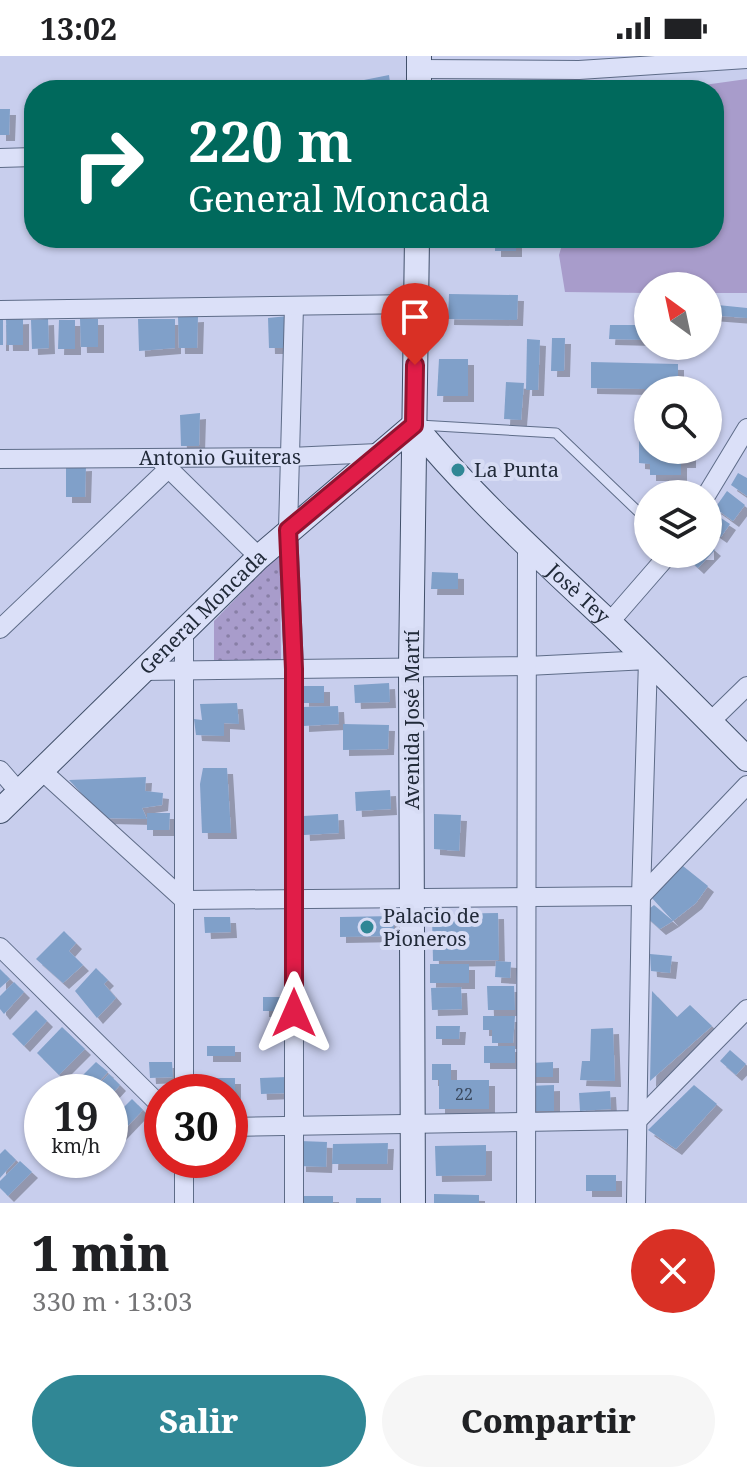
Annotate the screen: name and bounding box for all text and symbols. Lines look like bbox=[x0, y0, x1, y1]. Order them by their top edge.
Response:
text: 13:02 bbox=[40, 8, 117, 49]
text: 220 m bbox=[188, 102, 353, 178]
icon: right bbox=[56, 112, 160, 216]
text: General Moncada bbox=[188, 174, 491, 223]
north arrow bbox=[634, 272, 722, 360]
map controls bbox=[634, 272, 722, 568]
pin bbox=[381, 283, 449, 365]
icon: arrive bbox=[393, 295, 437, 339]
button: search bbox=[634, 376, 722, 464]
street label: Antonio Guiteras bbox=[139, 443, 302, 471]
place label: La Punta bbox=[474, 456, 559, 483]
marker: La Punta bbox=[449, 461, 467, 479]
button: layers bbox=[634, 480, 722, 568]
street label: General Moncada bbox=[133, 543, 272, 680]
street label: Josè Tey bbox=[541, 556, 617, 630]
street label: Avenida José Martí bbox=[398, 630, 425, 810]
place label: Palacio de Pioneros bbox=[383, 902, 480, 952]
marker: Palacio de Pioneros bbox=[358, 918, 376, 936]
position arrow bbox=[252, 971, 336, 1055]
speed limit sign: 30 bbox=[144, 1074, 248, 1178]
house number: 22 bbox=[455, 1083, 473, 1105]
text: 19 bbox=[53, 1088, 99, 1143]
text: km/h bbox=[51, 1132, 101, 1159]
text: 1 min bbox=[32, 1220, 170, 1285]
button: close bbox=[631, 1229, 715, 1313]
text: 330 m · 13:03 bbox=[32, 1283, 193, 1319]
button: Salir bbox=[32, 1375, 366, 1467]
button: Compartir bbox=[382, 1375, 715, 1467]

